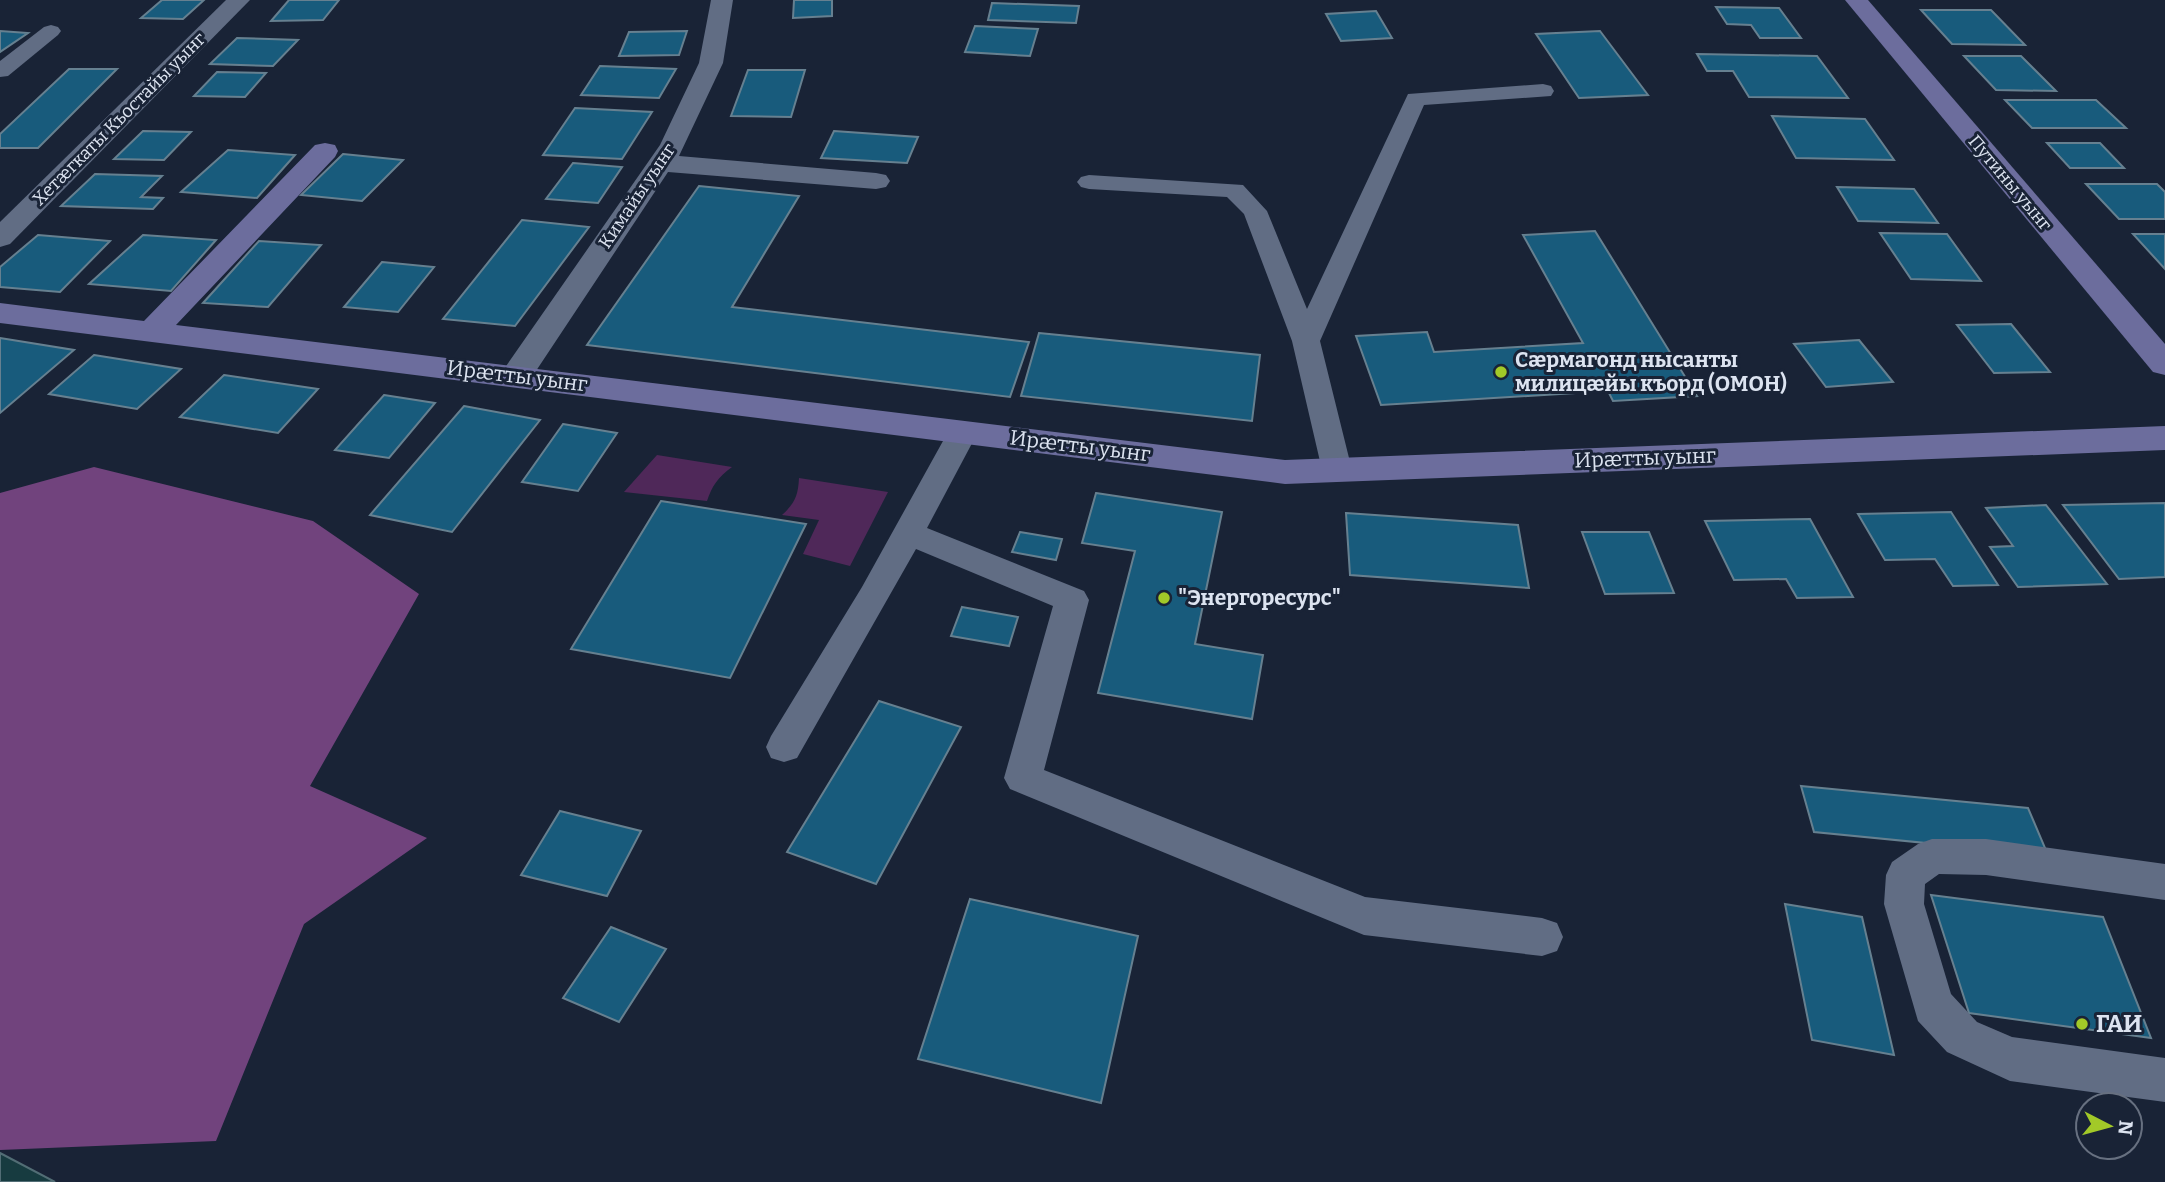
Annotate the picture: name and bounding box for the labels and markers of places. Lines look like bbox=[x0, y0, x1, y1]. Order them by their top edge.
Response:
place label: Сæрмагонд нысанты милицæйы къорд (ОМОН) bbox=[1515, 347, 1787, 397]
marker: Сæрмагонд нысанты милицæйы къорд (ОМОН) bbox=[1493, 364, 1509, 380]
place label: "Энергоресурс" bbox=[1178, 585, 1341, 611]
marker: "Энергоресурс" bbox=[1156, 590, 1172, 606]
place label: ГАИ bbox=[2096, 1010, 2142, 1038]
marker: ГАИ bbox=[2074, 1016, 2090, 1032]

